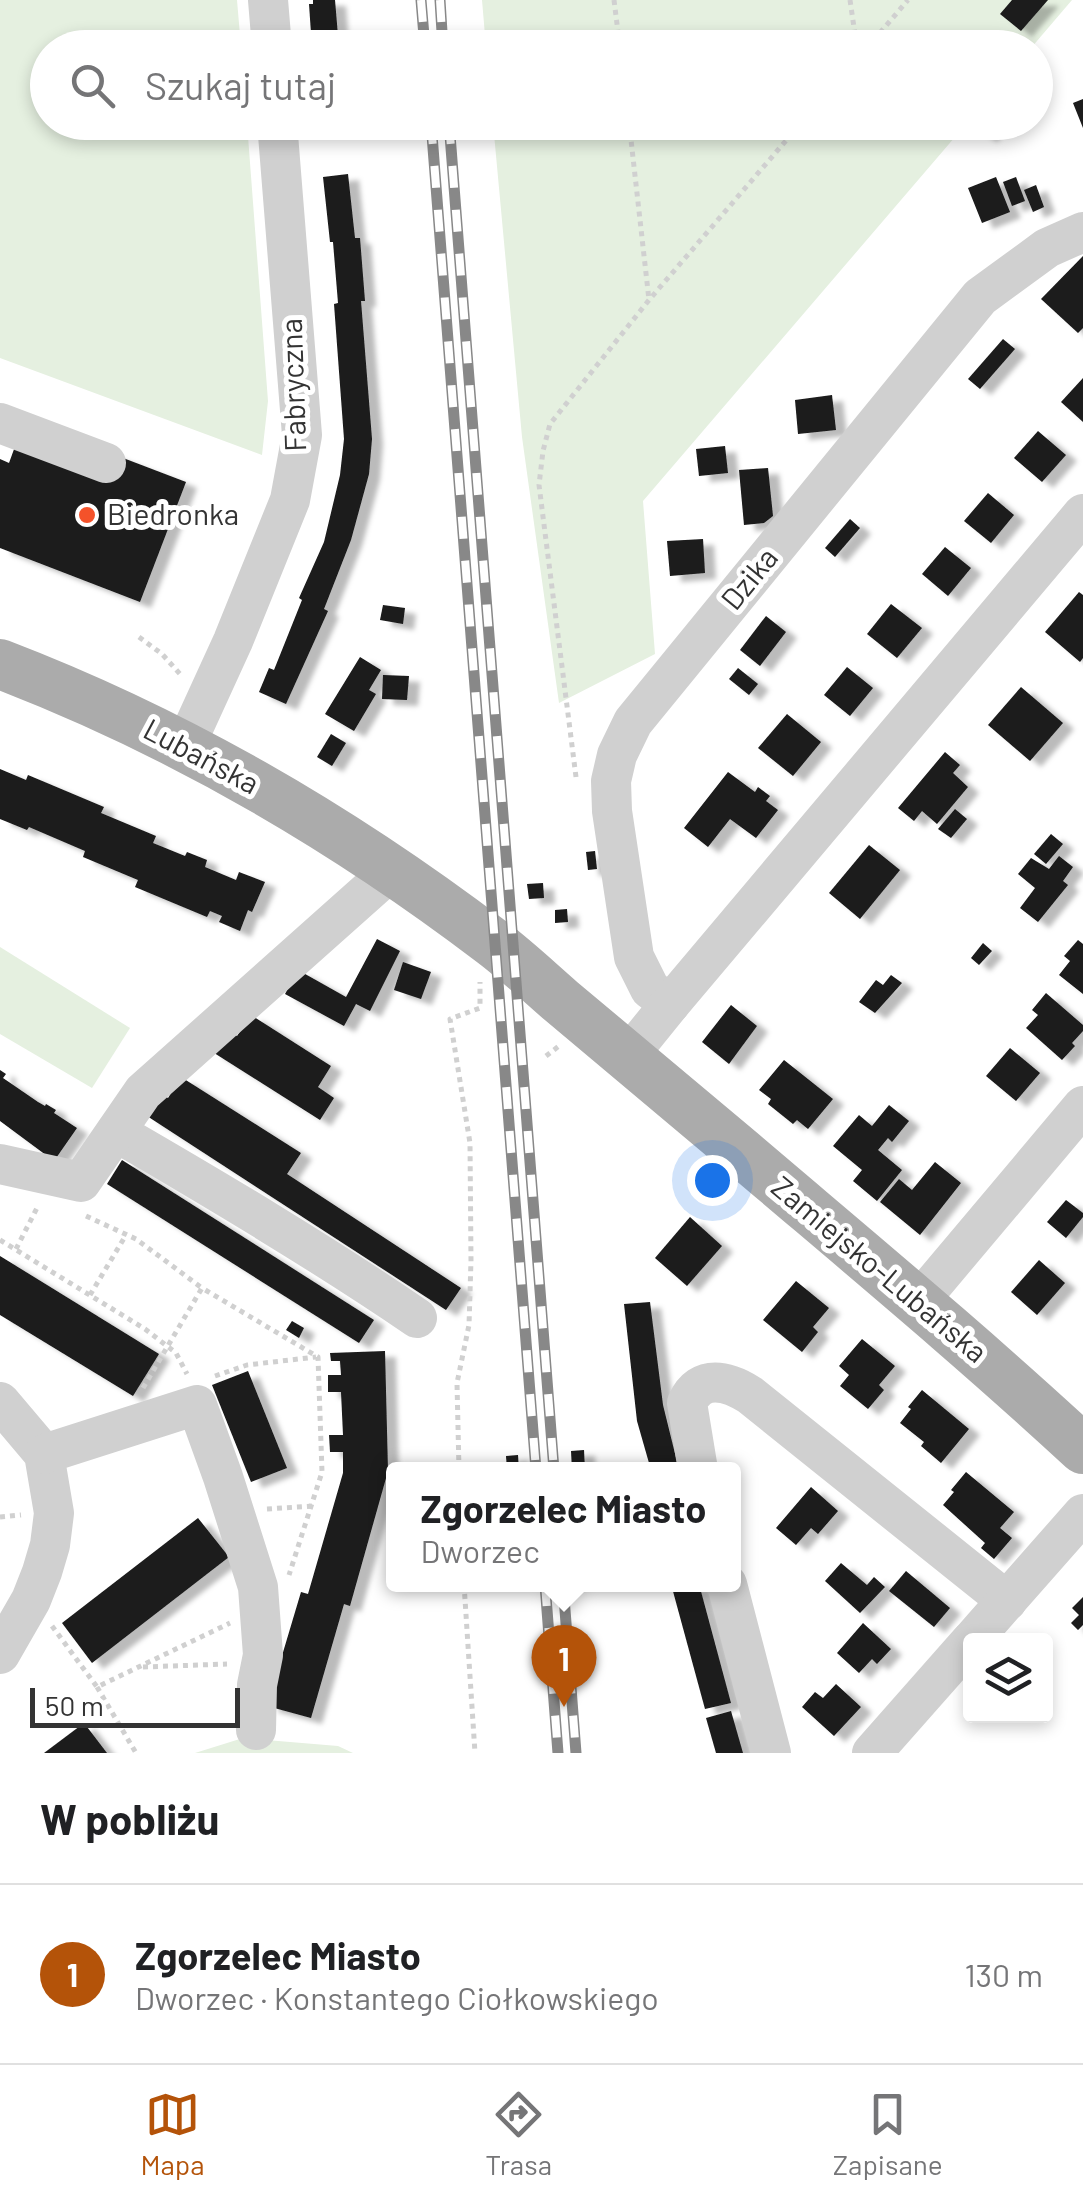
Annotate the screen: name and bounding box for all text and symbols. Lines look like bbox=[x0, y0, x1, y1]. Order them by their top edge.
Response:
search box bbox=[30, 30, 1053, 140]
icon: search bbox=[65, 58, 120, 113]
text: Szukaj tutaj bbox=[145, 62, 336, 108]
street label: Fabryczna bbox=[272, 318, 312, 452]
place label: Biedronka bbox=[107, 495, 239, 531]
marker: Biedronka bbox=[76, 504, 98, 526]
street label: Dzika bbox=[713, 539, 784, 616]
street label: Lubańska bbox=[138, 710, 266, 801]
your location bbox=[687, 1155, 738, 1206]
street label: Zamiejsko-Lubańska bbox=[765, 1168, 995, 1369]
popup bbox=[386, 1462, 741, 1592]
text: Zgorzelec Miasto bbox=[421, 1485, 706, 1531]
text: Dworzec bbox=[421, 1531, 540, 1569]
pin: 1 bbox=[532, 1624, 596, 1707]
map controls bbox=[963, 1633, 1053, 1723]
button: layers bbox=[963, 1633, 1053, 1723]
scale bar bbox=[30, 1683, 240, 1728]
text: 50 m bbox=[45, 1688, 104, 1722]
text: W pobliżu bbox=[40, 1793, 219, 1843]
text: Zgorzelec Miasto bbox=[135, 1932, 421, 1978]
text: 1 bbox=[67, 1955, 78, 1993]
text: 130 m bbox=[964, 1955, 1043, 1993]
text: Dworzec · Konstantego Ciołkowskiego bbox=[135, 1978, 659, 2016]
tab: Mapa bbox=[140, 2087, 204, 2181]
tab: Trasa bbox=[485, 2087, 552, 2181]
tab: Zapisane bbox=[833, 2087, 943, 2181]

